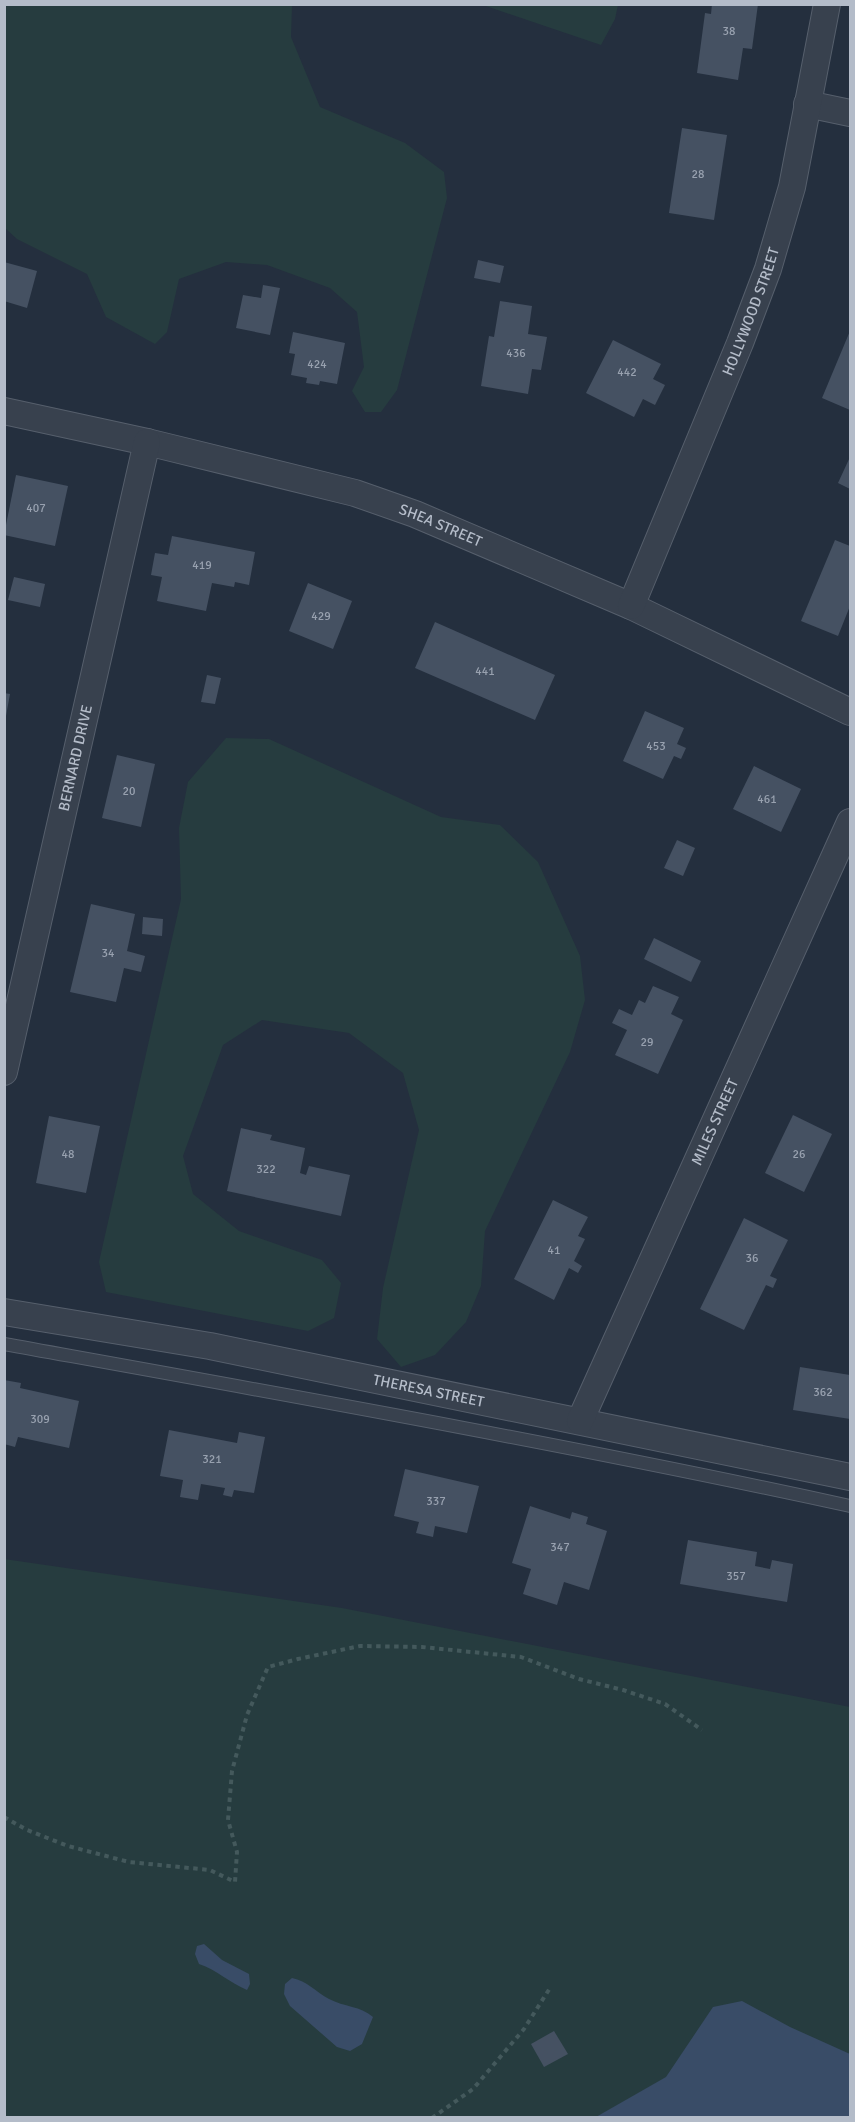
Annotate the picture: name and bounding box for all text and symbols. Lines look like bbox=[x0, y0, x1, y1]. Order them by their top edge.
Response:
house number: 38 bbox=[723, 24, 735, 39]
house number: 28 bbox=[692, 167, 704, 182]
street label: HOLLYWOOD STREET bbox=[718, 245, 783, 378]
house number: 436 bbox=[506, 346, 526, 361]
house number: 424 bbox=[307, 357, 327, 372]
house number: 442 bbox=[617, 365, 637, 380]
street label: SHEA STREET bbox=[397, 500, 485, 551]
house number: 407 bbox=[26, 501, 46, 516]
house number: 419 bbox=[192, 558, 212, 573]
house number: 429 bbox=[311, 609, 331, 624]
house number: 441 bbox=[475, 664, 495, 679]
street label: BERNARD DRIVE bbox=[55, 703, 96, 813]
house number: 453 bbox=[646, 739, 666, 754]
house number: 20 bbox=[123, 784, 135, 799]
house number: 461 bbox=[757, 792, 777, 807]
house number: 34 bbox=[102, 946, 115, 961]
house number: 29 bbox=[641, 1035, 653, 1050]
street label: MILES STREET bbox=[687, 1075, 742, 1168]
house number: 48 bbox=[62, 1147, 74, 1162]
house number: 26 bbox=[793, 1147, 805, 1162]
house number: 322 bbox=[256, 1162, 276, 1177]
house number: 41 bbox=[548, 1243, 560, 1258]
house number: 36 bbox=[746, 1251, 758, 1266]
street label: THERESA STREET bbox=[371, 1371, 486, 1411]
house number: 362 bbox=[813, 1385, 833, 1400]
house number: 309 bbox=[30, 1412, 50, 1427]
house number: 321 bbox=[202, 1452, 222, 1467]
house number: 337 bbox=[426, 1494, 446, 1509]
house number: 347 bbox=[550, 1540, 570, 1555]
house number: 357 bbox=[726, 1569, 746, 1584]

